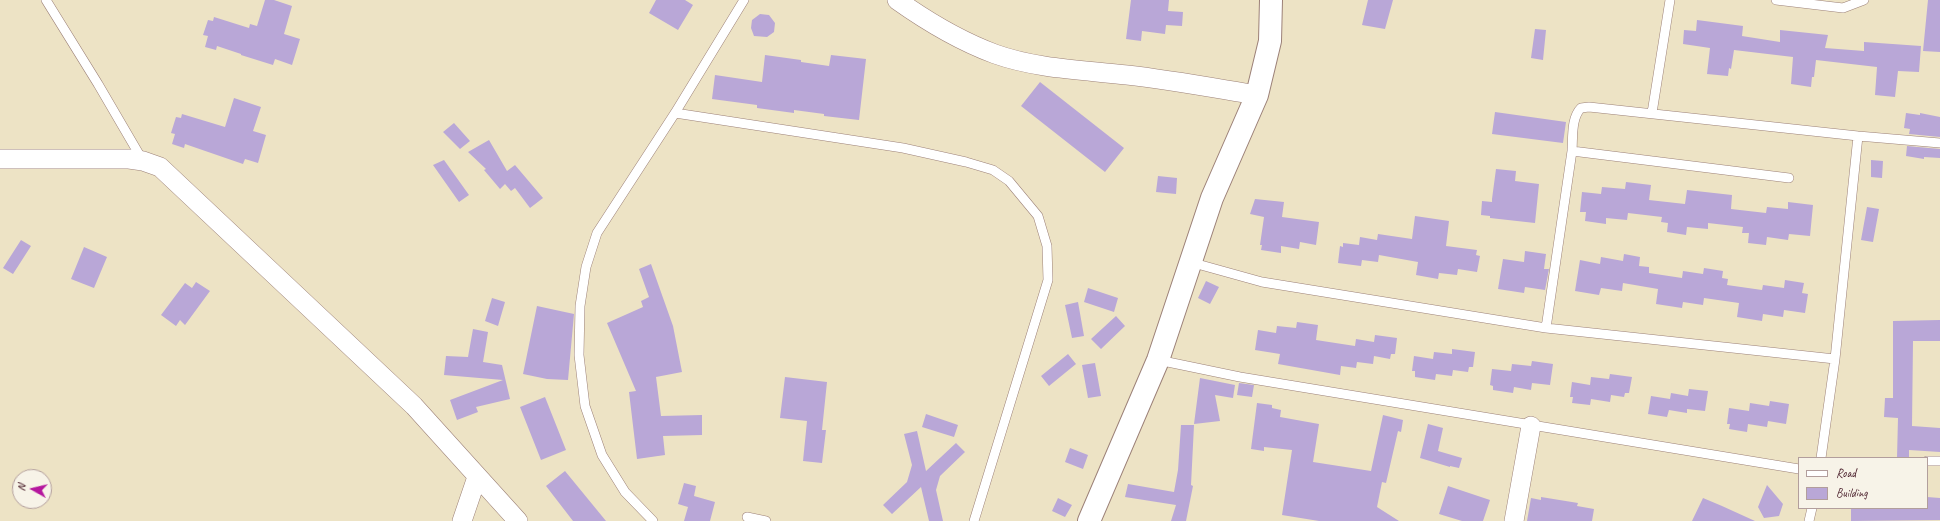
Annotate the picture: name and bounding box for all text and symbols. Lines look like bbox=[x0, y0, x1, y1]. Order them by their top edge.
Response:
legend bbox=[1798, 457, 1928, 509]
text: Road bbox=[1836, 465, 1856, 481]
north arrow bbox=[12, 469, 52, 509]
text: N bbox=[14, 483, 29, 492]
text: Building bbox=[1836, 485, 1868, 501]

